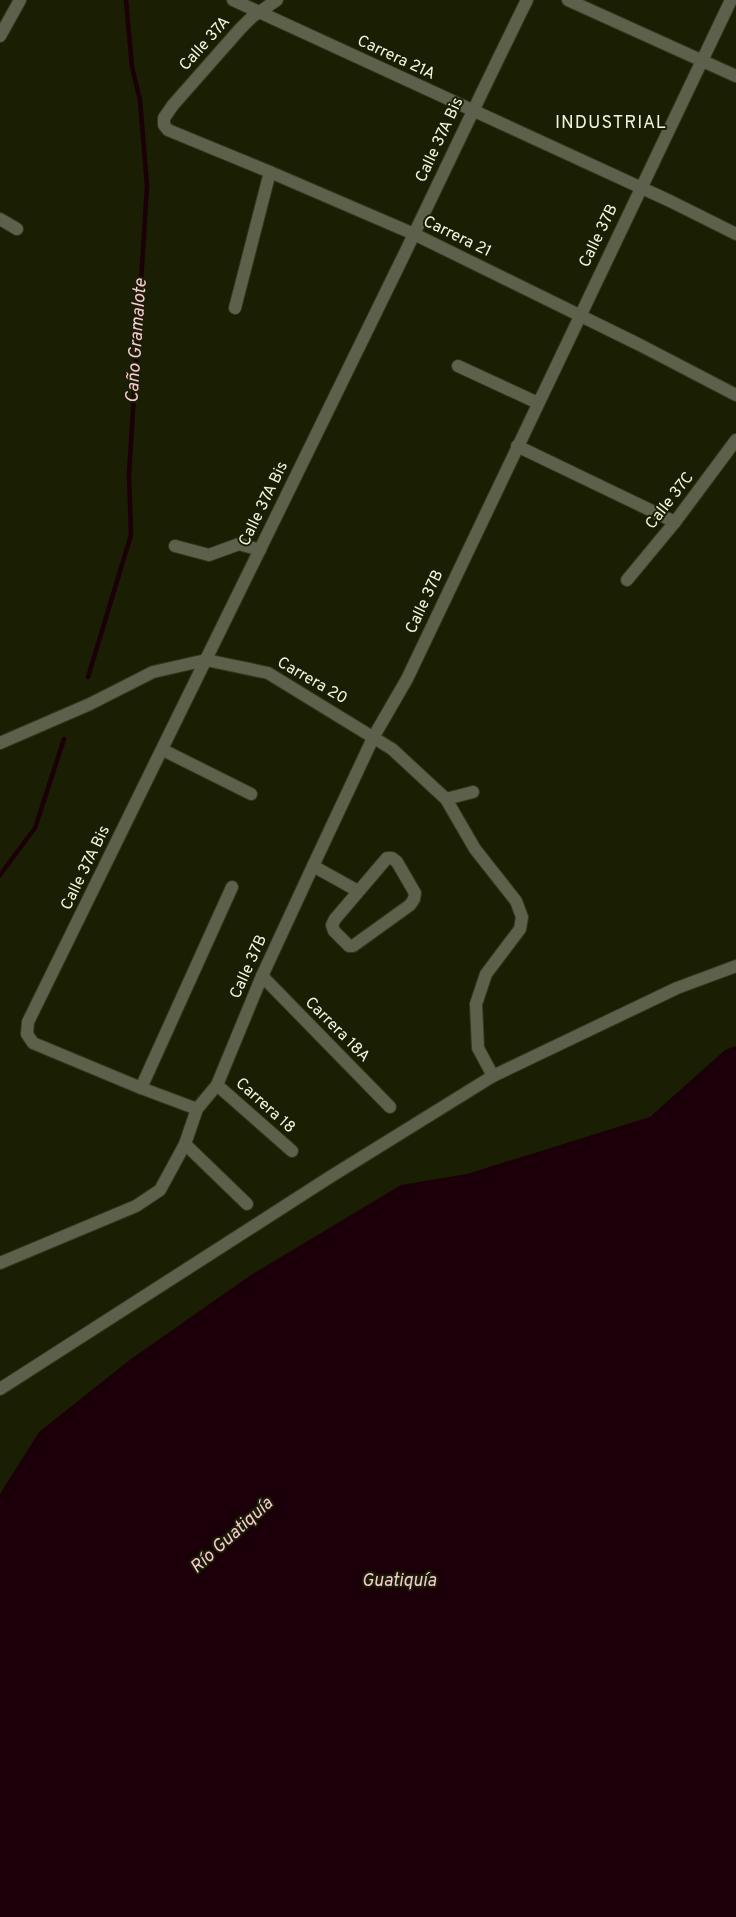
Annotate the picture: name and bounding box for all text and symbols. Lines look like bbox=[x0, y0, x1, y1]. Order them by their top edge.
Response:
street label: Calle 37A bbox=[175, 13, 235, 75]
street label: Carrera 21A bbox=[354, 31, 438, 85]
street label: Calle 37A Bis bbox=[412, 94, 468, 186]
district label: INDUSTRIAL bbox=[555, 112, 667, 135]
street label: Calle 37B bbox=[575, 201, 623, 271]
street label: Carrera 21 bbox=[420, 212, 494, 262]
water label: Caño Gramalote bbox=[121, 277, 153, 404]
street label: Calle 37A Bis bbox=[235, 458, 293, 550]
street label: Calle 37C bbox=[641, 468, 699, 534]
street label: Calle 37B bbox=[402, 567, 448, 637]
street label: Carrera 20 bbox=[273, 653, 351, 709]
street label: Calle 37A Bis bbox=[57, 822, 115, 914]
street label: Calle 37B bbox=[226, 932, 272, 1002]
street label: Carrera 18A bbox=[300, 993, 374, 1067]
street label: Carrera 18 bbox=[231, 1074, 299, 1138]
water label: Río Guatiquía bbox=[186, 1492, 279, 1579]
water label: Guatiquía bbox=[362, 1570, 437, 1593]

